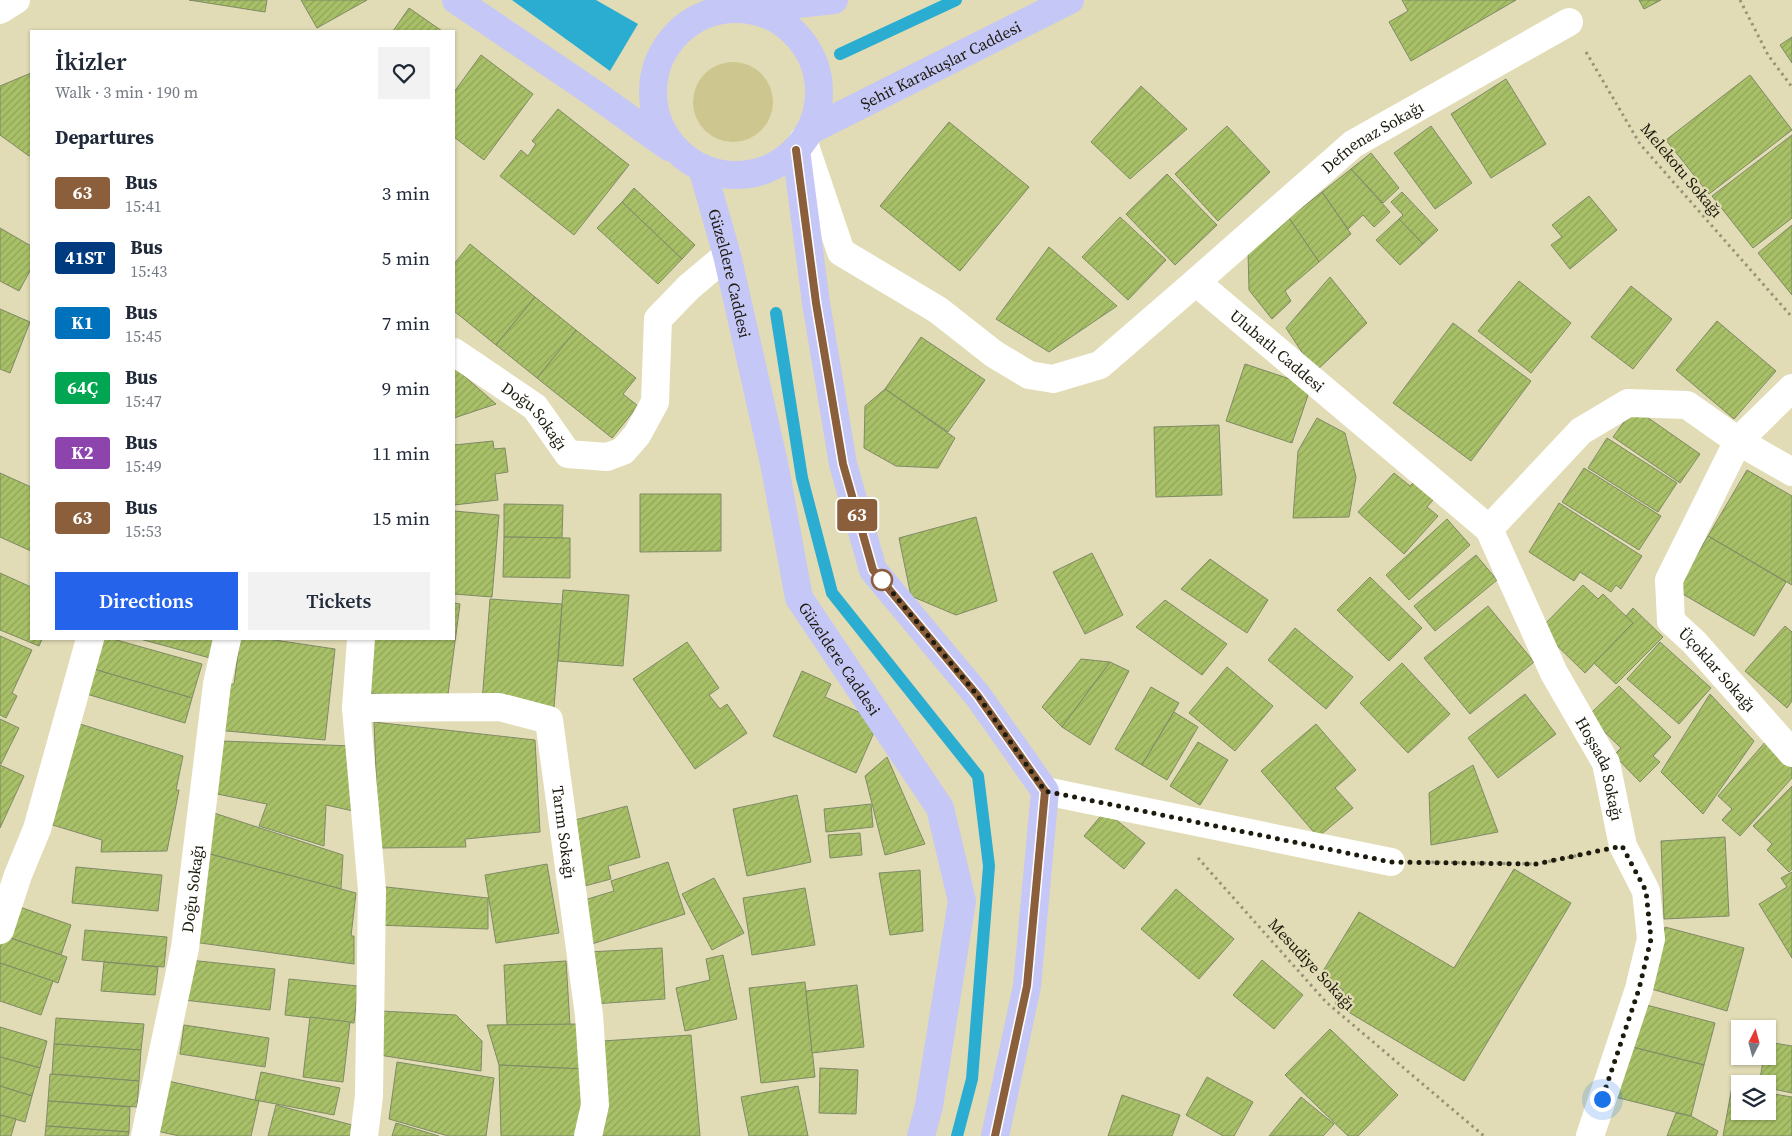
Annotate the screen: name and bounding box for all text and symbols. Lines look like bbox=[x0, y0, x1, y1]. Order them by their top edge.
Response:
street label: Şehit Karakuşlar Caddesi bbox=[856, 15, 1025, 115]
text: İkizler bbox=[55, 45, 127, 78]
button: heart bbox=[378, 47, 430, 99]
text: Walk · 3 min · 190 m bbox=[55, 81, 198, 103]
street label: Defnenaz Sokağı bbox=[1316, 95, 1428, 178]
street label: Melekotu Sokağı bbox=[1636, 118, 1728, 222]
text: Departures bbox=[55, 124, 154, 150]
text: Bus bbox=[125, 169, 157, 195]
text: 63 bbox=[73, 180, 92, 205]
text: 3 min bbox=[382, 180, 430, 206]
text: 15:41 bbox=[125, 195, 162, 217]
street label: Güzeldere Caddesi bbox=[703, 206, 756, 340]
text: Bus bbox=[130, 234, 163, 260]
text: 41ST bbox=[65, 245, 105, 270]
text: 5 min bbox=[382, 245, 430, 271]
text: 15:43 bbox=[130, 260, 167, 282]
text: Bus bbox=[125, 299, 157, 325]
street label: Ulubatlı Caddesi bbox=[1225, 304, 1330, 397]
text: K1 bbox=[71, 310, 94, 335]
text: 7 min bbox=[382, 310, 430, 336]
text: 15:45 bbox=[125, 325, 162, 347]
text: Bus bbox=[125, 364, 157, 390]
text: 64Ç bbox=[67, 375, 98, 400]
text: 9 min bbox=[382, 375, 430, 401]
street label: Doğu Sokağı bbox=[497, 377, 573, 455]
text: 15:47 bbox=[125, 390, 162, 412]
text: Bus bbox=[125, 429, 157, 455]
text: K2 bbox=[71, 440, 94, 465]
text: 11 min bbox=[372, 440, 430, 466]
text: 15:49 bbox=[125, 455, 162, 477]
text: Bus bbox=[125, 494, 157, 520]
line badge: 63 bbox=[834, 499, 880, 531]
text: 63 bbox=[847, 502, 867, 527]
text: 63 bbox=[73, 505, 92, 530]
text: 15 min bbox=[372, 505, 430, 531]
text: 15:53 bbox=[125, 520, 162, 542]
unlabelled marker bbox=[871, 569, 893, 591]
button: Directions bbox=[55, 572, 238, 630]
button: Tickets bbox=[248, 572, 430, 630]
street label: Güzeldere Caddesi bbox=[794, 597, 886, 720]
street label: Üçoklar Sokağı bbox=[1674, 622, 1761, 716]
street label: Hoşsada Sokağı bbox=[1570, 712, 1629, 823]
street label: Tarım Sokağı bbox=[547, 785, 581, 880]
street label: Doğu Sokağı bbox=[176, 843, 208, 934]
street label: Mesudiye Sokağı bbox=[1264, 913, 1361, 1015]
north arrow bbox=[1731, 1020, 1776, 1065]
map controls bbox=[1731, 1020, 1776, 1120]
button: layers bbox=[1731, 1075, 1776, 1120]
your location bbox=[1590, 1087, 1615, 1112]

